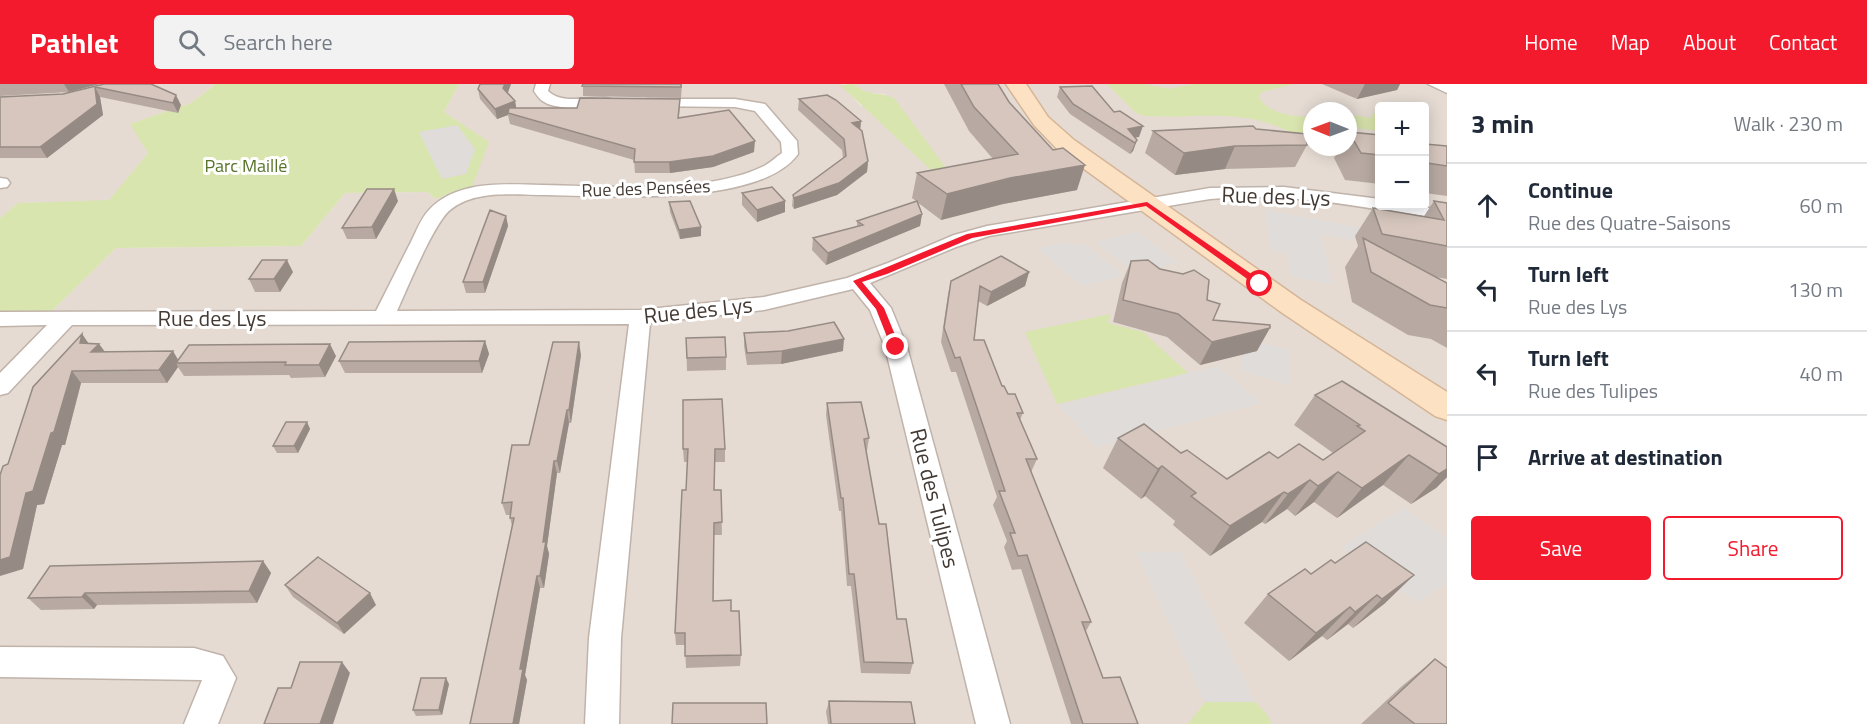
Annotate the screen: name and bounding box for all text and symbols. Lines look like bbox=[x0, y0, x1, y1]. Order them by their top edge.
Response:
search box bbox=[154, 15, 574, 69]
text: Pathlet bbox=[30, 21, 118, 64]
text: Search here bbox=[223, 25, 333, 59]
icon: search bbox=[175, 26, 208, 59]
text: Home bbox=[1524, 26, 1578, 58]
text: Map bbox=[1611, 26, 1650, 58]
text: About bbox=[1683, 26, 1736, 58]
text: Contact bbox=[1769, 26, 1837, 58]
north arrow bbox=[1303, 102, 1357, 156]
map controls bbox=[1375, 102, 1429, 210]
button: + bbox=[1375, 102, 1429, 156]
text: 3 min bbox=[1471, 104, 1534, 143]
text: Walk · 230 m bbox=[1734, 108, 1843, 139]
park label: Parc Maillé bbox=[205, 152, 287, 179]
button: − bbox=[1375, 156, 1429, 210]
street label: Rue des Pensées bbox=[581, 172, 711, 204]
text: Continue bbox=[1528, 173, 1613, 207]
street label: Rue des Lys bbox=[1221, 177, 1331, 215]
icon: ahead bbox=[1471, 189, 1504, 222]
text: 60 m bbox=[1799, 190, 1843, 221]
text: Rue des Quatre-Saisons bbox=[1528, 207, 1731, 238]
text: Turn left bbox=[1528, 257, 1609, 291]
route start bbox=[1246, 270, 1272, 296]
icon: left bbox=[1471, 273, 1504, 306]
text: 130 m bbox=[1788, 274, 1843, 305]
street label: Rue des Lys bbox=[642, 287, 754, 333]
text: Rue des Lys bbox=[1528, 291, 1627, 322]
street label: Rue des Lys bbox=[157, 301, 267, 335]
route end bbox=[882, 333, 908, 359]
text: Turn left bbox=[1528, 341, 1609, 375]
icon: left bbox=[1471, 357, 1504, 390]
text: 40 m bbox=[1799, 358, 1843, 389]
text: Rue des Tulipes bbox=[1528, 375, 1658, 406]
street label: Rue des Tulipes bbox=[901, 424, 969, 572]
text: Arrive at destination bbox=[1528, 440, 1723, 474]
icon: arrive bbox=[1471, 441, 1504, 474]
button: Save bbox=[1471, 516, 1651, 580]
button: Share bbox=[1663, 516, 1843, 580]

